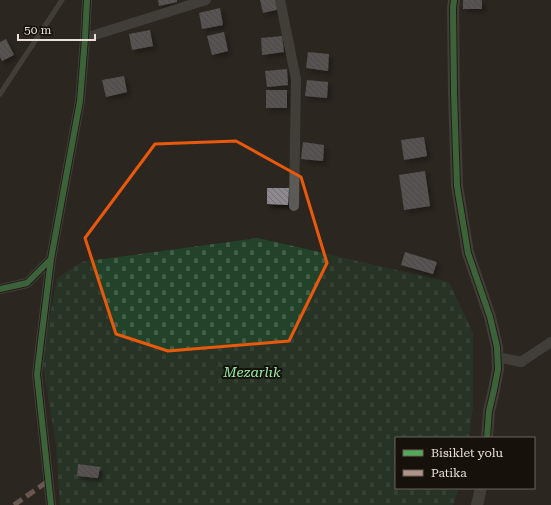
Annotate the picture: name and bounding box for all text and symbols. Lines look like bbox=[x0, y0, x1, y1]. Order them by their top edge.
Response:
scale bar bbox=[18, 16, 95, 42]
text: 50 m bbox=[24, 23, 51, 37]
park label: Mezarlık bbox=[222, 364, 281, 380]
legend bbox=[395, 437, 535, 489]
text: Bisiklet yolu bbox=[431, 446, 503, 460]
text: Patika bbox=[431, 466, 467, 480]

